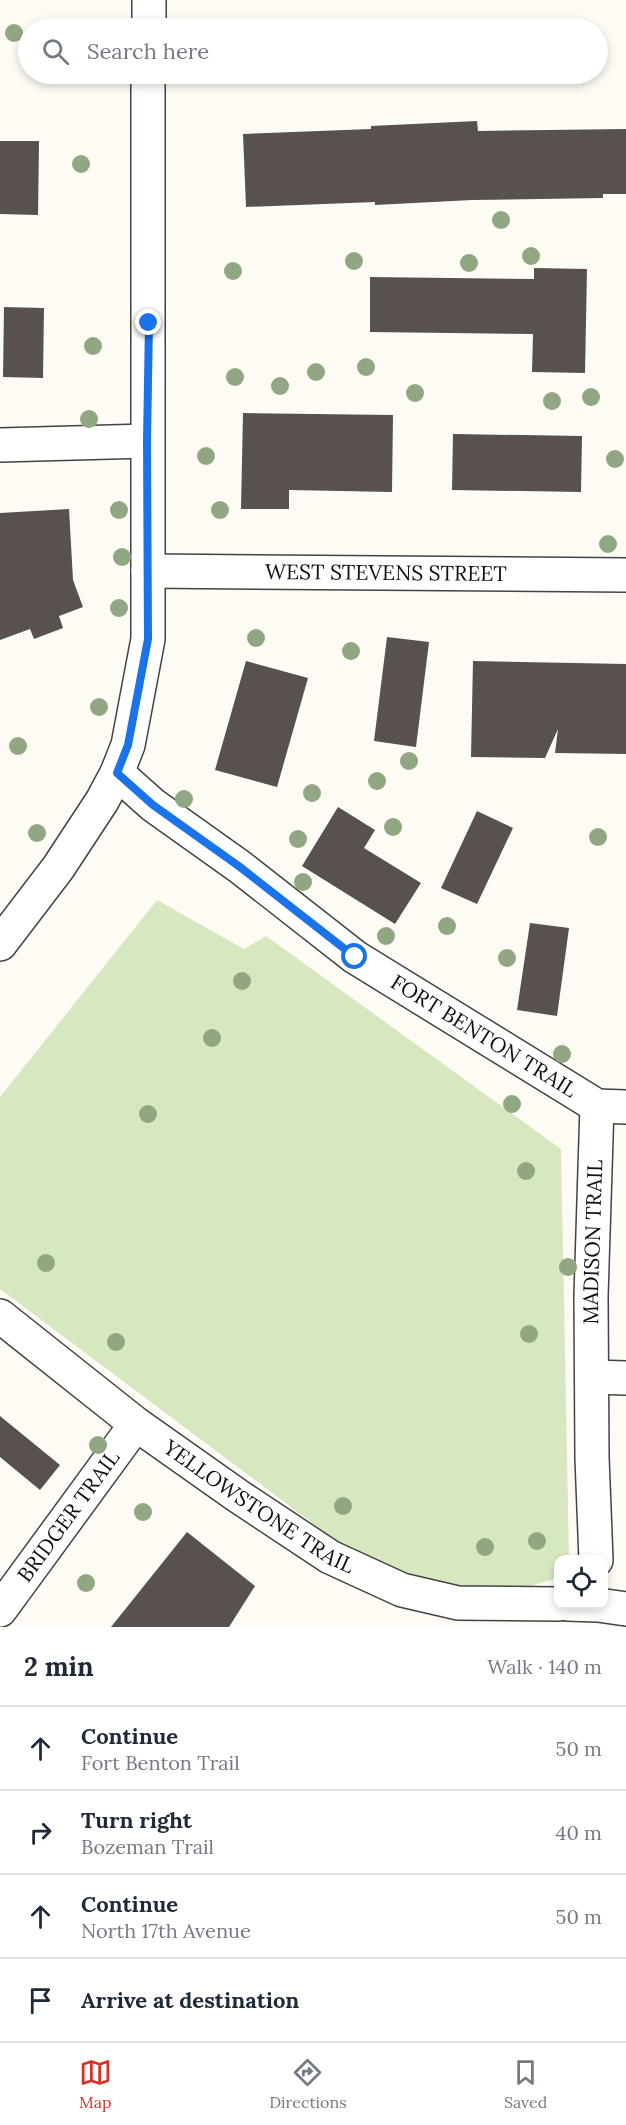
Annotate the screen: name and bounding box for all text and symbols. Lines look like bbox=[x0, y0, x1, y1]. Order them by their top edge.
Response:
search box bbox=[18, 18, 608, 84]
icon: search bbox=[39, 35, 72, 68]
text: Search here bbox=[87, 37, 209, 65]
route end bbox=[135, 309, 161, 335]
street label: WEST STEVENS STREET bbox=[265, 558, 507, 587]
route start bbox=[341, 943, 367, 969]
street label: FORT BENTON TRAIL bbox=[386, 968, 582, 1103]
street label: MADISON TRAIL bbox=[577, 1159, 608, 1325]
street label: YELLOWSTONE TRAIL bbox=[157, 1433, 359, 1579]
street label: BRIDGER TRAIL bbox=[11, 1445, 125, 1587]
map controls bbox=[554, 1555, 608, 1609]
button: locate bbox=[554, 1555, 608, 1609]
text: 2 min bbox=[24, 1650, 94, 1683]
text: Walk · 140 m bbox=[487, 1654, 602, 1679]
text: Continue bbox=[81, 1722, 178, 1750]
icon: ahead bbox=[24, 1732, 57, 1765]
text: 50 m bbox=[556, 1736, 602, 1761]
text: Fort Benton Trail bbox=[81, 1750, 240, 1775]
text: Turn right bbox=[81, 1806, 192, 1834]
icon: right bbox=[24, 1816, 57, 1849]
text: 40 m bbox=[556, 1820, 602, 1845]
text: Bozeman Trail bbox=[81, 1834, 214, 1859]
text: Continue bbox=[81, 1890, 178, 1918]
icon: ahead bbox=[24, 1900, 57, 1933]
text: 50 m bbox=[556, 1904, 602, 1929]
text: North 17th Avenue bbox=[81, 1918, 251, 1943]
icon: arrive bbox=[24, 1984, 57, 2017]
text: Arrive at destination bbox=[81, 1986, 299, 2014]
tab: Map bbox=[79, 2056, 112, 2112]
tab: Directions bbox=[269, 2056, 347, 2112]
tab: Saved bbox=[504, 2056, 547, 2112]

